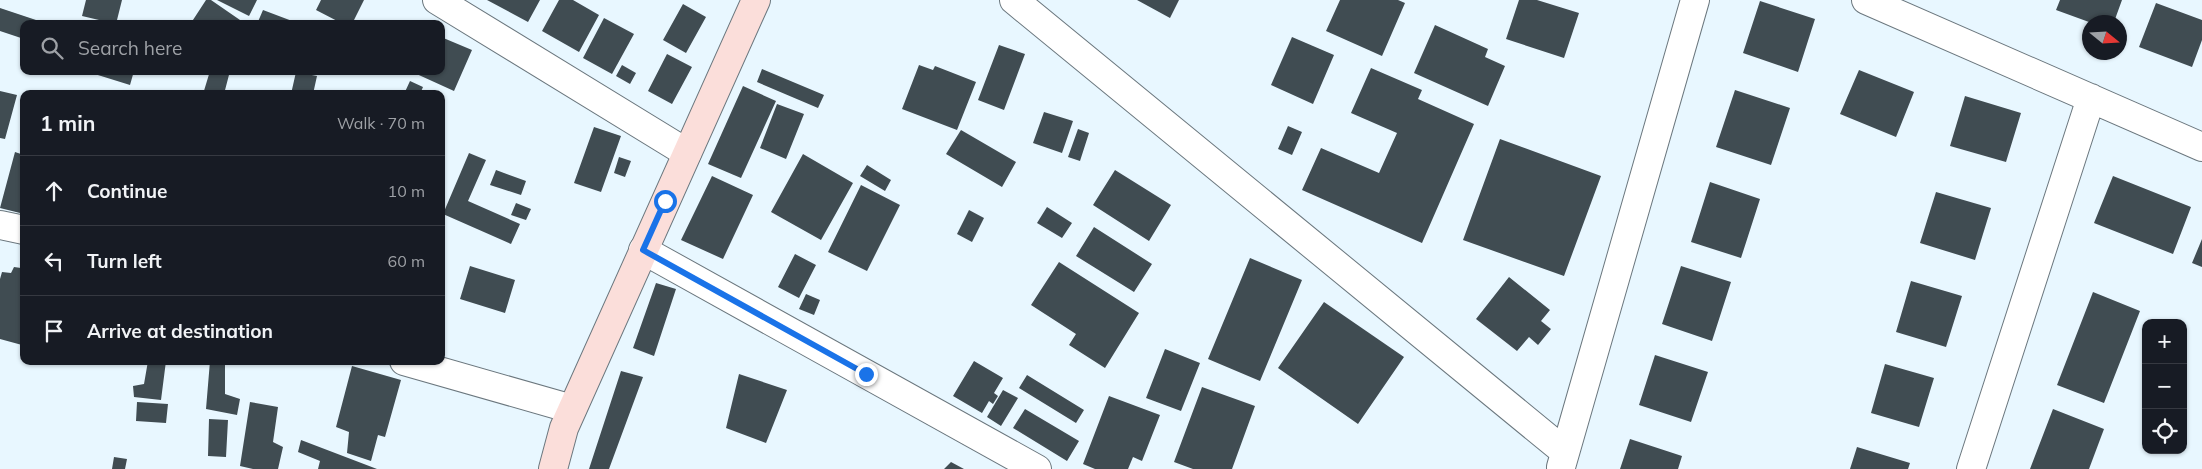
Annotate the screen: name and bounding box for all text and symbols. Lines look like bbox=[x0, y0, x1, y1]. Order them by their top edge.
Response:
north arrow bbox=[2082, 15, 2127, 60]
search box bbox=[20, 20, 445, 75]
icon: search bbox=[38, 34, 66, 62]
text: Search here bbox=[78, 36, 182, 60]
text: 1 min bbox=[40, 110, 95, 136]
text: Walk · 70 m bbox=[337, 113, 425, 133]
icon: ahead bbox=[40, 177, 68, 205]
text: Continue bbox=[87, 179, 167, 203]
text: 10 m bbox=[388, 181, 425, 201]
route start bbox=[654, 190, 677, 213]
icon: left bbox=[40, 247, 68, 275]
text: Turn left bbox=[87, 249, 162, 273]
text: 60 m bbox=[388, 251, 425, 271]
icon: arrive bbox=[40, 317, 68, 345]
text: Arrive at destination bbox=[87, 319, 273, 343]
map controls bbox=[2142, 319, 2187, 454]
button: + bbox=[2142, 319, 2187, 364]
route end bbox=[855, 363, 878, 386]
button: − bbox=[2142, 364, 2187, 409]
button: locate bbox=[2142, 409, 2187, 454]

